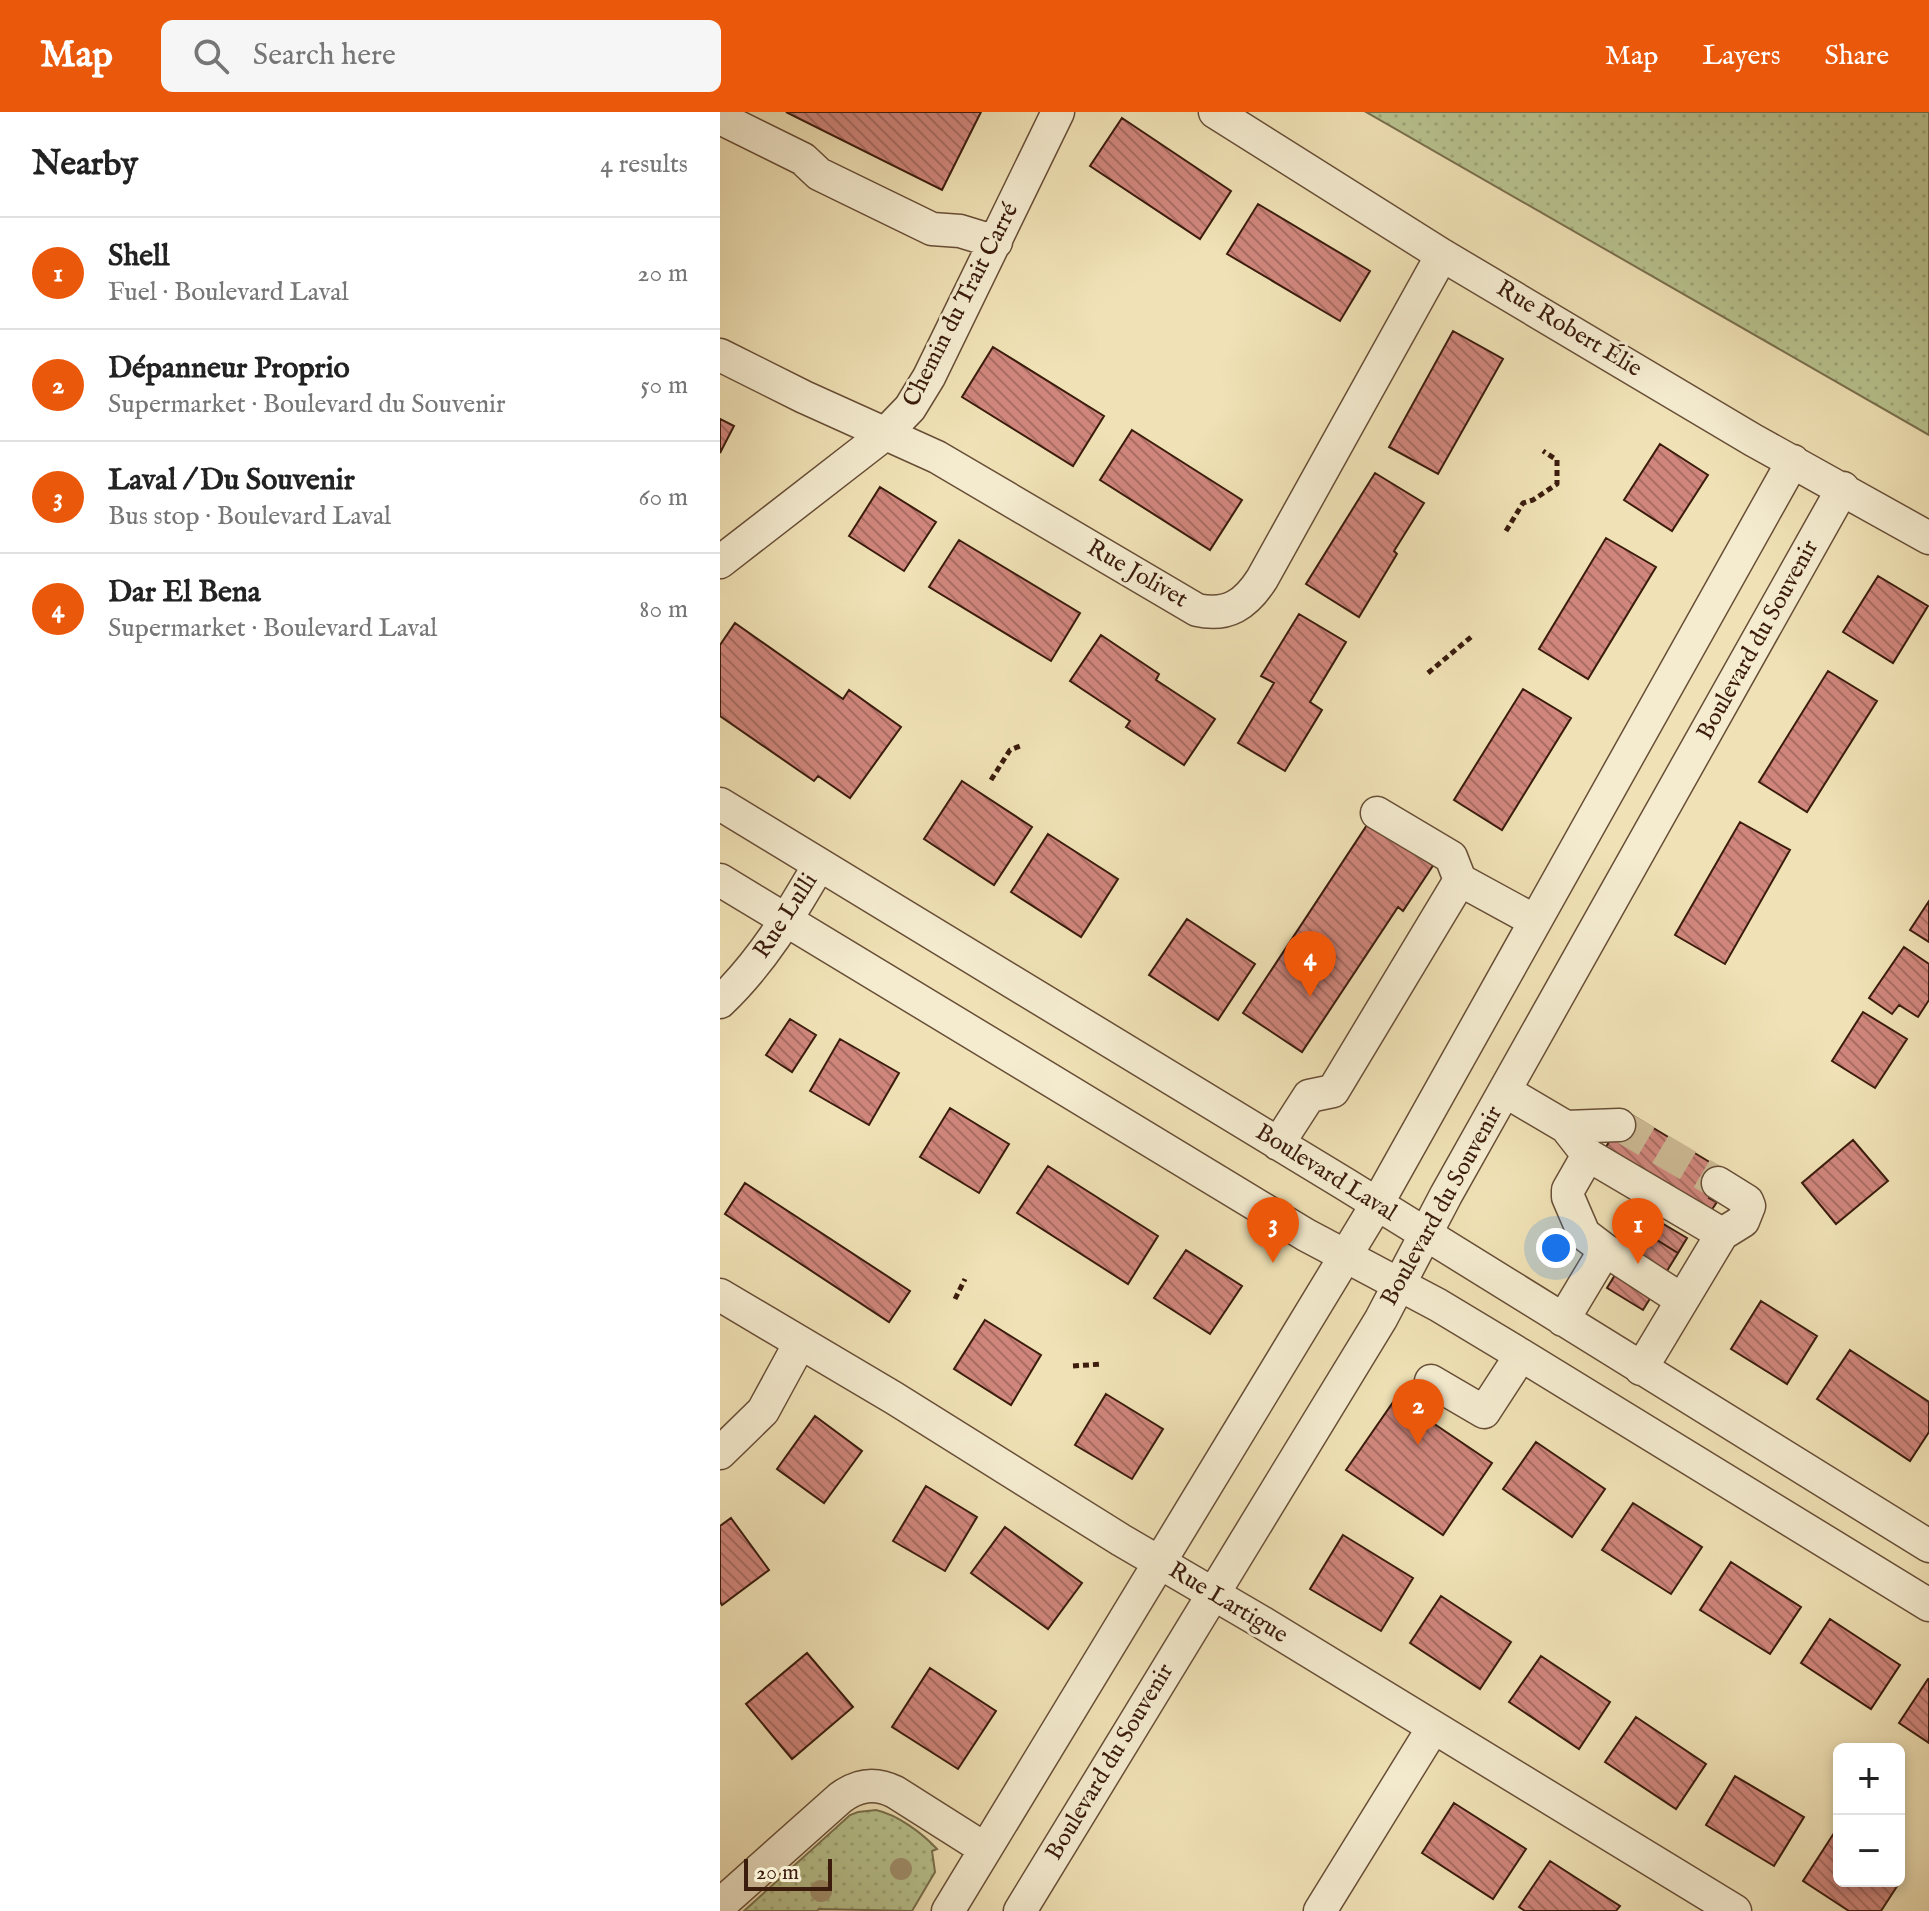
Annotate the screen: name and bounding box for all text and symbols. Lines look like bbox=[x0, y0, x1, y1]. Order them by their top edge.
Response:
search box bbox=[161, 20, 721, 92]
text: Map bbox=[40, 32, 113, 80]
icon: search bbox=[189, 34, 233, 78]
text: Search here bbox=[253, 37, 396, 75]
text: Map bbox=[1605, 39, 1658, 74]
text: Layers bbox=[1702, 39, 1781, 74]
text: Share bbox=[1825, 39, 1889, 74]
text: Nearby bbox=[32, 143, 138, 186]
text: 4 results bbox=[600, 148, 688, 181]
street label: Chemin du Trait Carré bbox=[896, 198, 1026, 412]
text: Shell bbox=[108, 238, 169, 276]
text: 1 bbox=[53, 257, 63, 290]
text: 20 m bbox=[637, 257, 688, 290]
street label: Rue Robert Élie bbox=[1490, 273, 1648, 385]
text: Fuel · Boulevard Laval bbox=[108, 276, 349, 309]
text: Dépanneur Proprio bbox=[108, 350, 350, 388]
text: 2 bbox=[52, 369, 64, 402]
text: 50 m bbox=[640, 369, 688, 402]
text: Supermarket · Boulevard du Souvenir bbox=[108, 388, 506, 421]
text: Laval / Du Souvenir bbox=[108, 462, 355, 500]
text: 3 bbox=[53, 481, 63, 514]
text: 60 m bbox=[639, 481, 688, 514]
text: Bus stop · Boulevard Laval bbox=[108, 500, 391, 533]
street label: Rue Jolivet bbox=[1081, 533, 1193, 615]
street label: Boulevard du Souvenir bbox=[1690, 534, 1826, 746]
text: Dar El Bena bbox=[108, 574, 261, 612]
text: 4 bbox=[52, 593, 64, 626]
text: 80 m bbox=[639, 593, 688, 626]
text: Supermarket · Boulevard Laval bbox=[108, 612, 437, 645]
street label: Rue Lulli bbox=[747, 867, 825, 965]
pin: 4 bbox=[1284, 931, 1336, 997]
street label: Boulevard du Souvenir bbox=[1374, 1100, 1510, 1312]
street label: Boulevard Laval bbox=[1249, 1117, 1403, 1229]
pin: 3 bbox=[1247, 1197, 1299, 1263]
pin: 1 bbox=[1612, 1198, 1664, 1264]
your location bbox=[1536, 1228, 1576, 1268]
pin: 2 bbox=[1392, 1379, 1444, 1445]
street label: Rue Lartigue bbox=[1162, 1555, 1294, 1651]
street label: Boulevard du Souvenir bbox=[1039, 1658, 1181, 1866]
map controls bbox=[1833, 1743, 1905, 1887]
button: + bbox=[1833, 1743, 1905, 1815]
button: − bbox=[1833, 1815, 1905, 1887]
scale bar bbox=[744, 1855, 832, 1891]
text: 20 m bbox=[756, 1859, 799, 1887]

